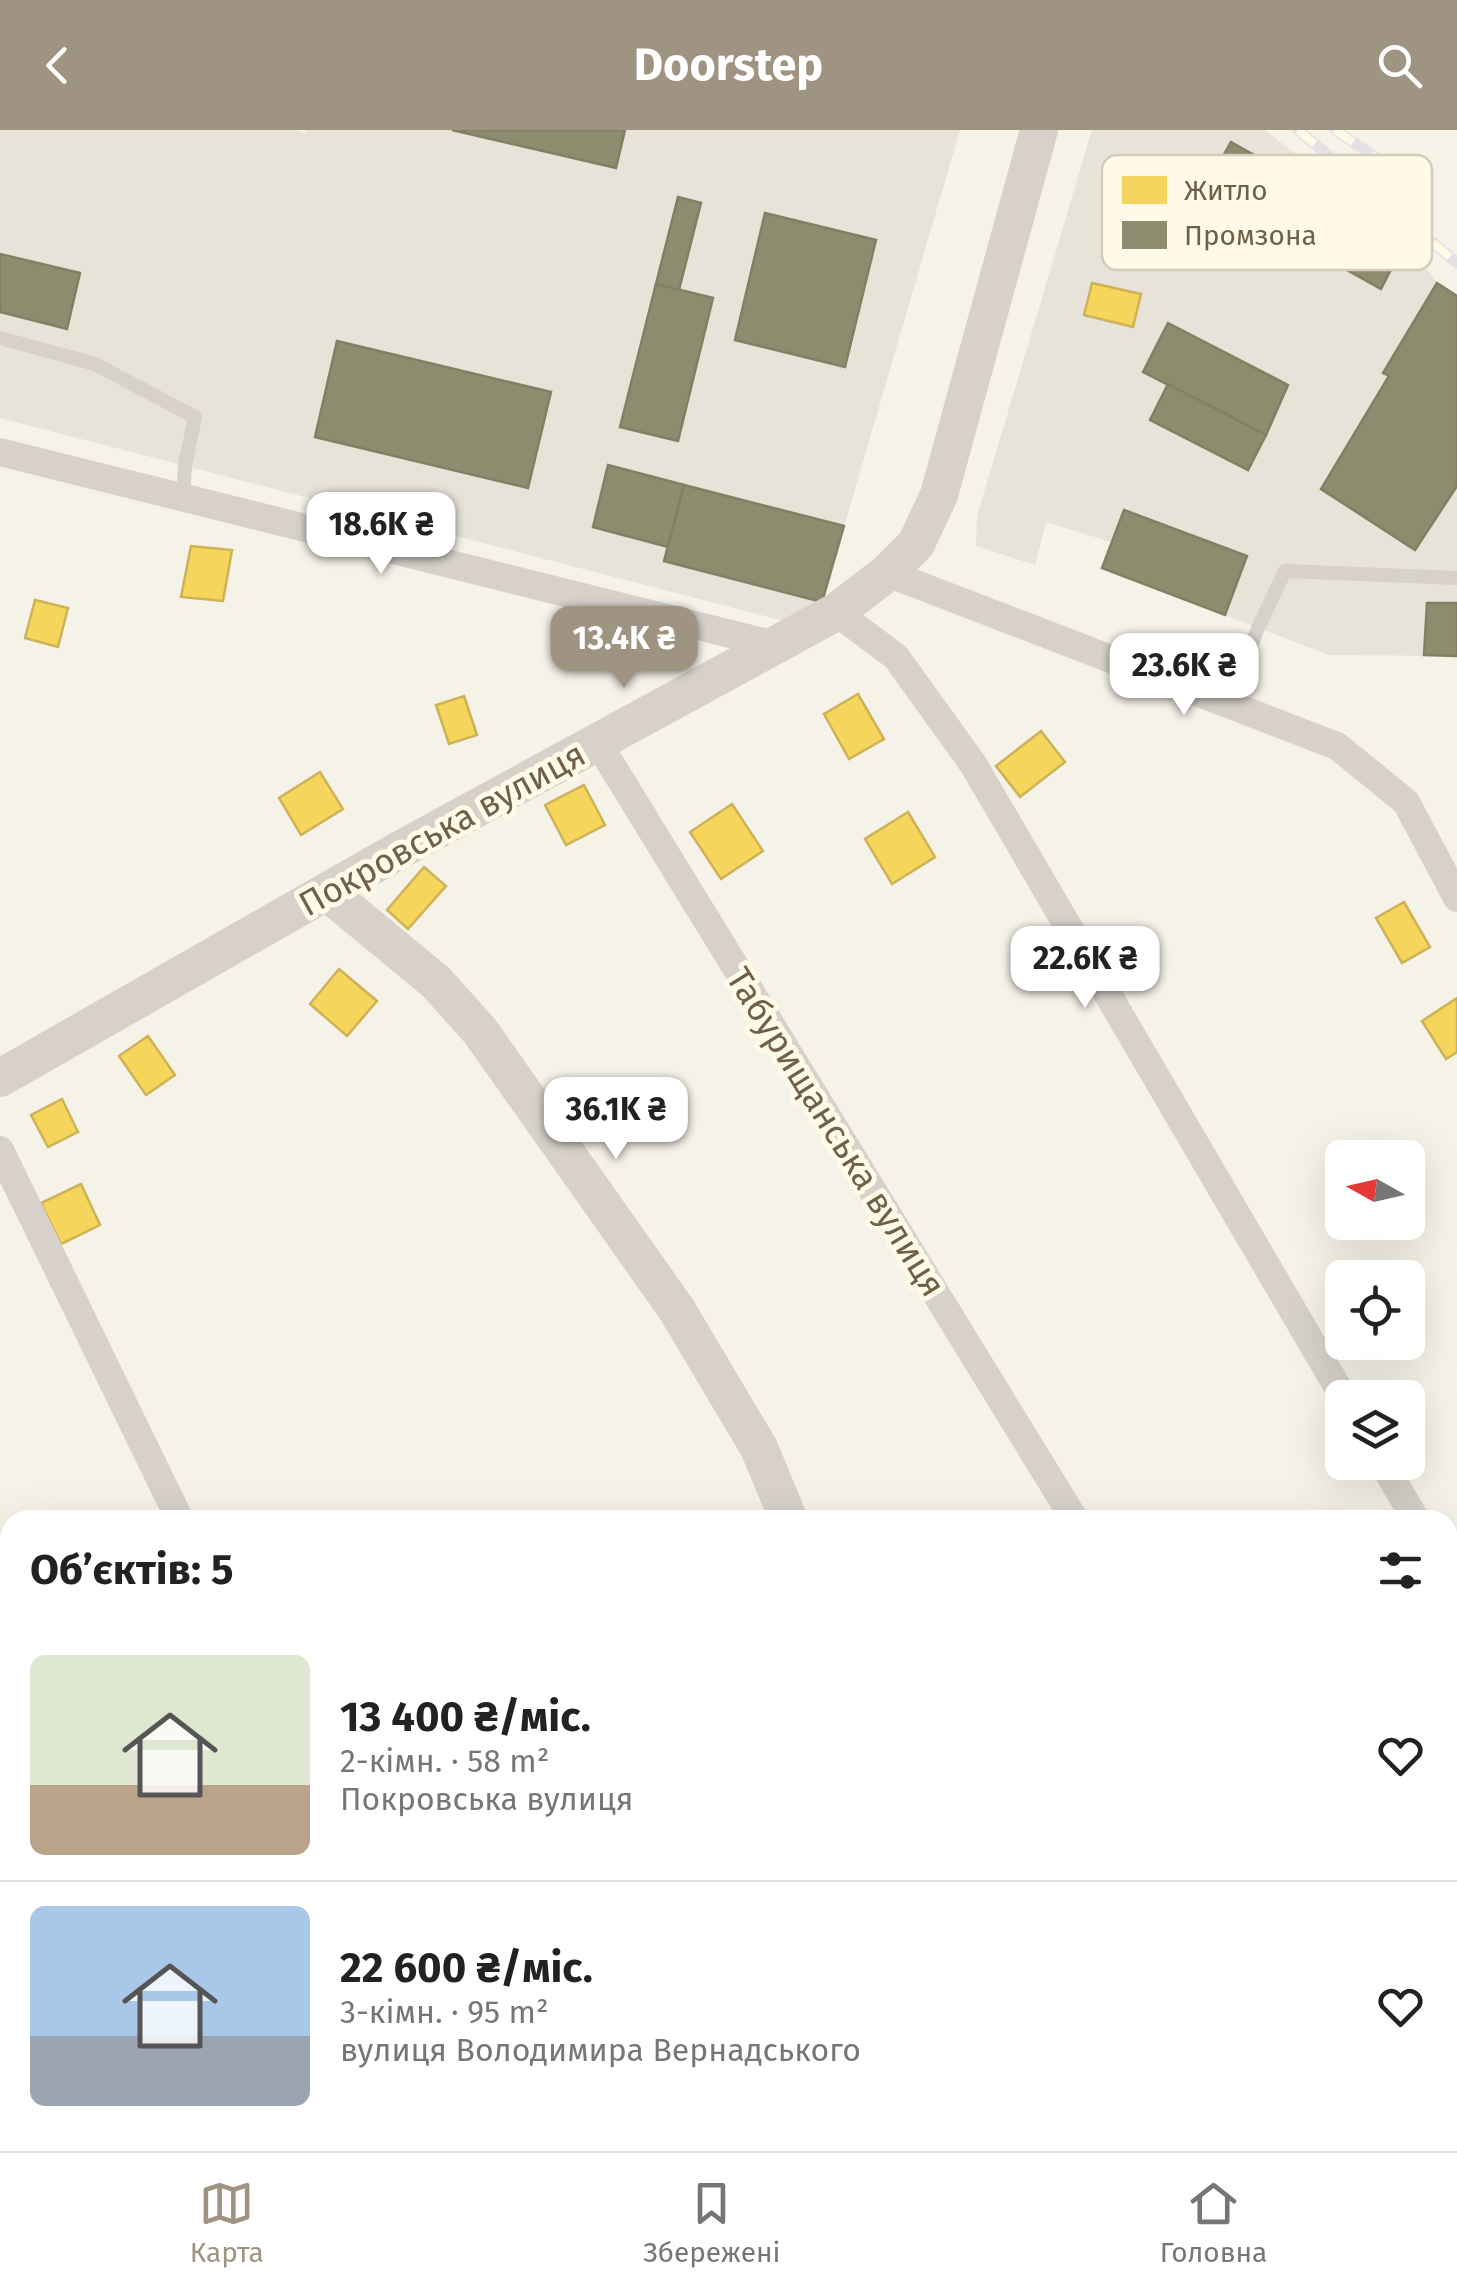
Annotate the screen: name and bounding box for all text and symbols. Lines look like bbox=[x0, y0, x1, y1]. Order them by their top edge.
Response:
icon: back bbox=[30, 38, 85, 93]
text: Doorstep bbox=[634, 38, 823, 92]
icon: search bbox=[1372, 38, 1427, 93]
legend bbox=[1102, 155, 1432, 270]
text: Житло bbox=[1184, 174, 1268, 207]
text: Промзона bbox=[1184, 219, 1317, 252]
pin: 18.6K ₴ bbox=[289, 492, 473, 577]
text: 18.6K ₴ bbox=[328, 505, 434, 543]
pin: 13.4K ₴ bbox=[532, 606, 716, 691]
text: 13.4K ₴ bbox=[573, 619, 675, 657]
pin: 23.6K ₴ bbox=[1092, 633, 1276, 718]
text: 23.6K ₴ bbox=[1132, 646, 1236, 684]
street label: Покровська вулиця bbox=[292, 733, 592, 925]
pin: 22.6K ₴ bbox=[993, 926, 1177, 1011]
text: 22.6K ₴ bbox=[1033, 939, 1137, 977]
street label: Табурищанська вулиця bbox=[718, 960, 954, 1304]
pin: 36.1K ₴ bbox=[524, 1077, 708, 1162]
text: 36.1K ₴ bbox=[566, 1090, 666, 1128]
north arrow bbox=[1325, 1140, 1425, 1240]
map controls bbox=[1325, 1140, 1425, 1480]
button: locate bbox=[1325, 1260, 1425, 1360]
button: layers bbox=[1325, 1380, 1425, 1480]
icon: filters bbox=[1373, 1543, 1428, 1598]
text: Об’єктів: 5 bbox=[30, 1545, 234, 1595]
text: 13 400 ₴/міс. bbox=[340, 1692, 591, 1742]
icon: home bbox=[110, 1695, 230, 1815]
icon: heart bbox=[1373, 1728, 1428, 1783]
text: 2-кімн. · 58 m² bbox=[340, 1742, 549, 1780]
text: Покровська вулиця bbox=[340, 1780, 633, 1818]
text: 22 600 ₴/міс. bbox=[340, 1943, 593, 1993]
icon: home bbox=[110, 1946, 230, 2066]
icon: heart bbox=[1373, 1979, 1428, 2034]
text: 3-кімн. · 95 m² bbox=[340, 1993, 549, 2031]
text: вулиця Володимира Вернадського bbox=[340, 2031, 861, 2069]
tab: Карта bbox=[190, 2176, 264, 2269]
tab: Збережені bbox=[643, 2176, 780, 2269]
tab: Головна bbox=[1160, 2176, 1267, 2269]

